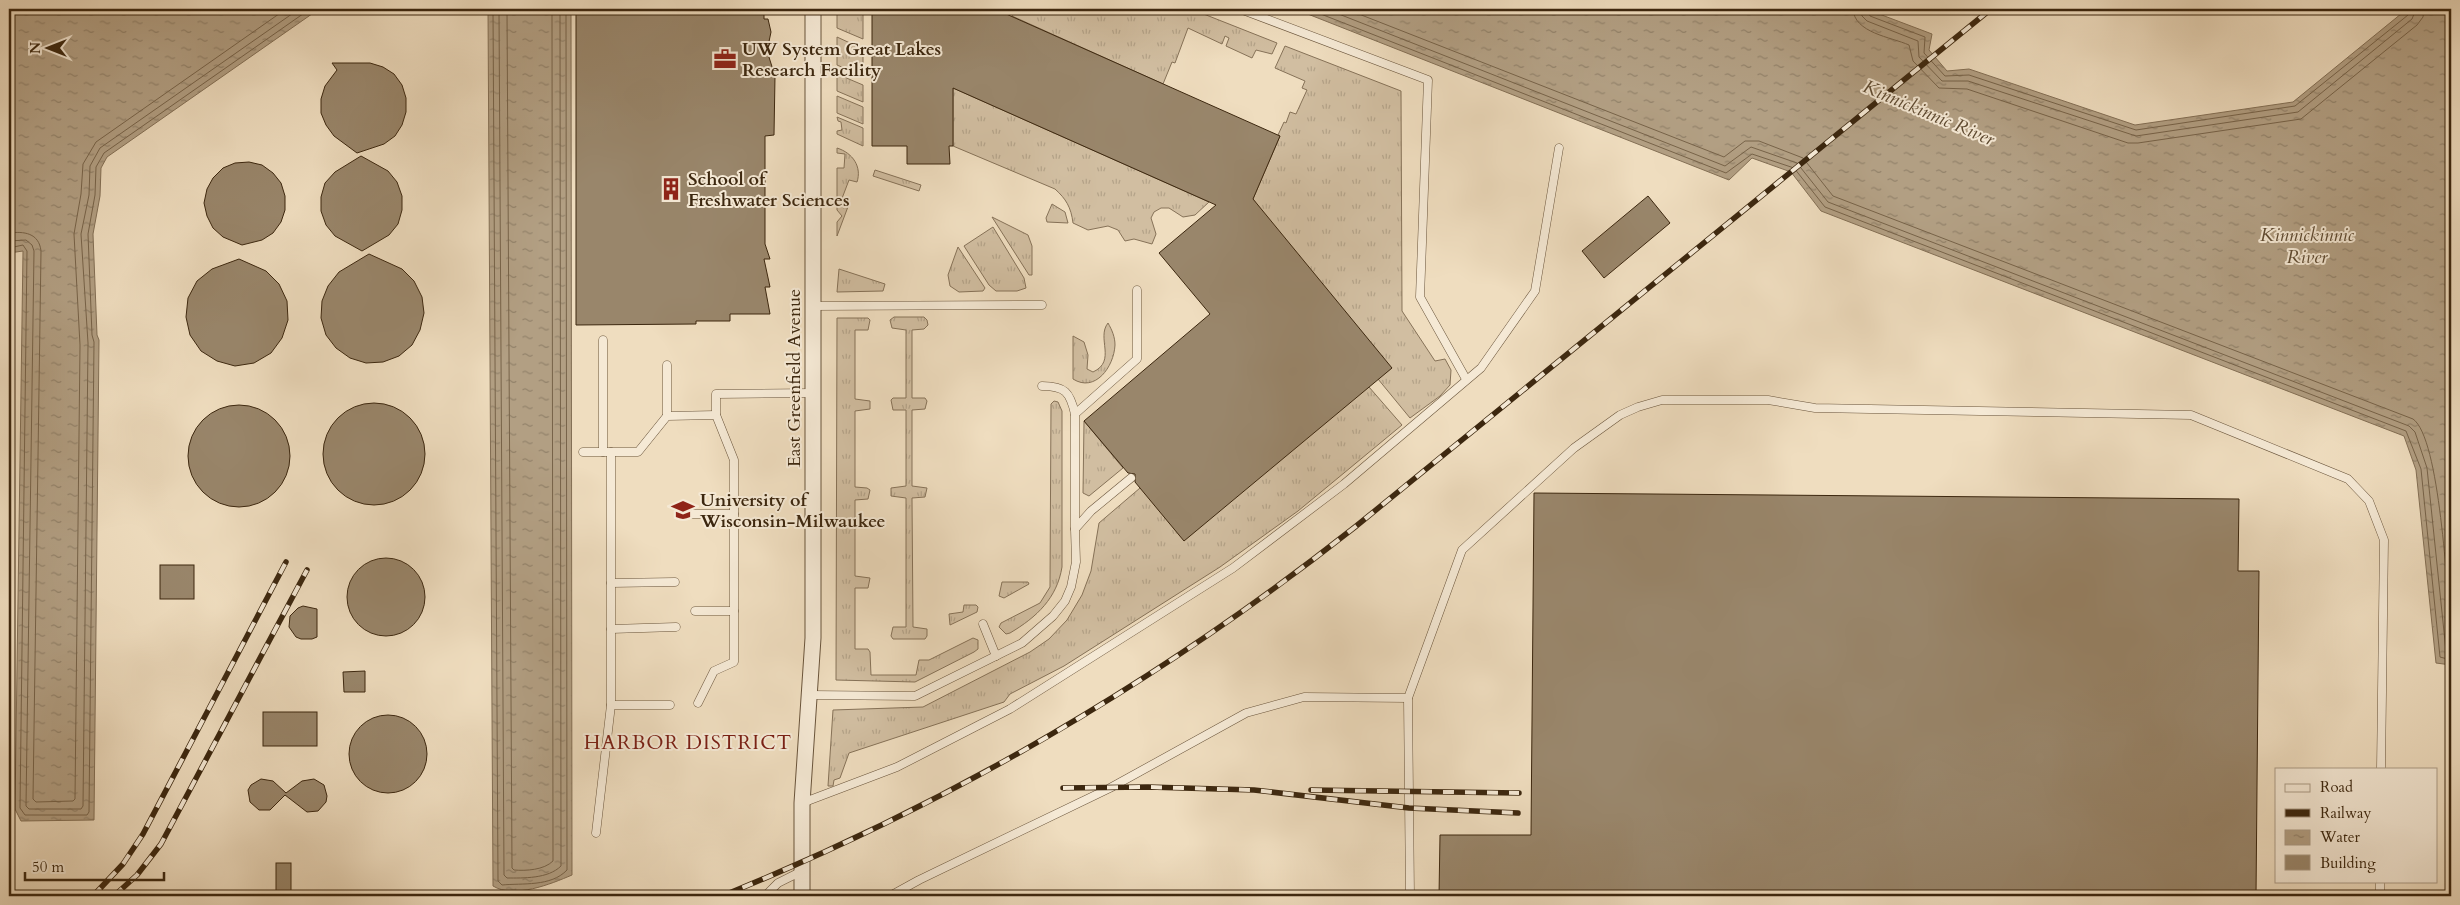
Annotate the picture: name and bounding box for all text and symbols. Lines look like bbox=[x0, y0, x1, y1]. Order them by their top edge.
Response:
north arrow bbox=[22, 22, 72, 72]
place label: UW System Great Lakes Research Facility bbox=[742, 37, 941, 83]
text: N bbox=[26, 42, 45, 54]
office icon: UW System Great Lakes Research Facility bbox=[712, 46, 738, 72]
water label: Kinnickinnic River bbox=[1859, 74, 1999, 153]
place label: School of Freshwater Sciences bbox=[688, 167, 850, 213]
building icon: School of Freshwater Sciences bbox=[658, 176, 684, 202]
water label: Kinnickinnic River bbox=[2260, 222, 2355, 270]
street label: East Greenfield Avenue bbox=[782, 289, 807, 467]
place label: University of Wisconsin-Milwaukee bbox=[699, 488, 885, 534]
school or university icon: University of Wisconsin-Milwaukee bbox=[670, 497, 696, 523]
district label: HARBOR DISTRICT bbox=[584, 729, 792, 756]
legend bbox=[2275, 768, 2438, 882]
text: Road bbox=[2320, 777, 2353, 797]
text: Railway bbox=[2320, 803, 2371, 823]
text: Water bbox=[2319, 827, 2361, 847]
scale bar bbox=[25, 850, 164, 882]
text: Building bbox=[2320, 853, 2376, 873]
text: 50 m bbox=[32, 857, 64, 877]

